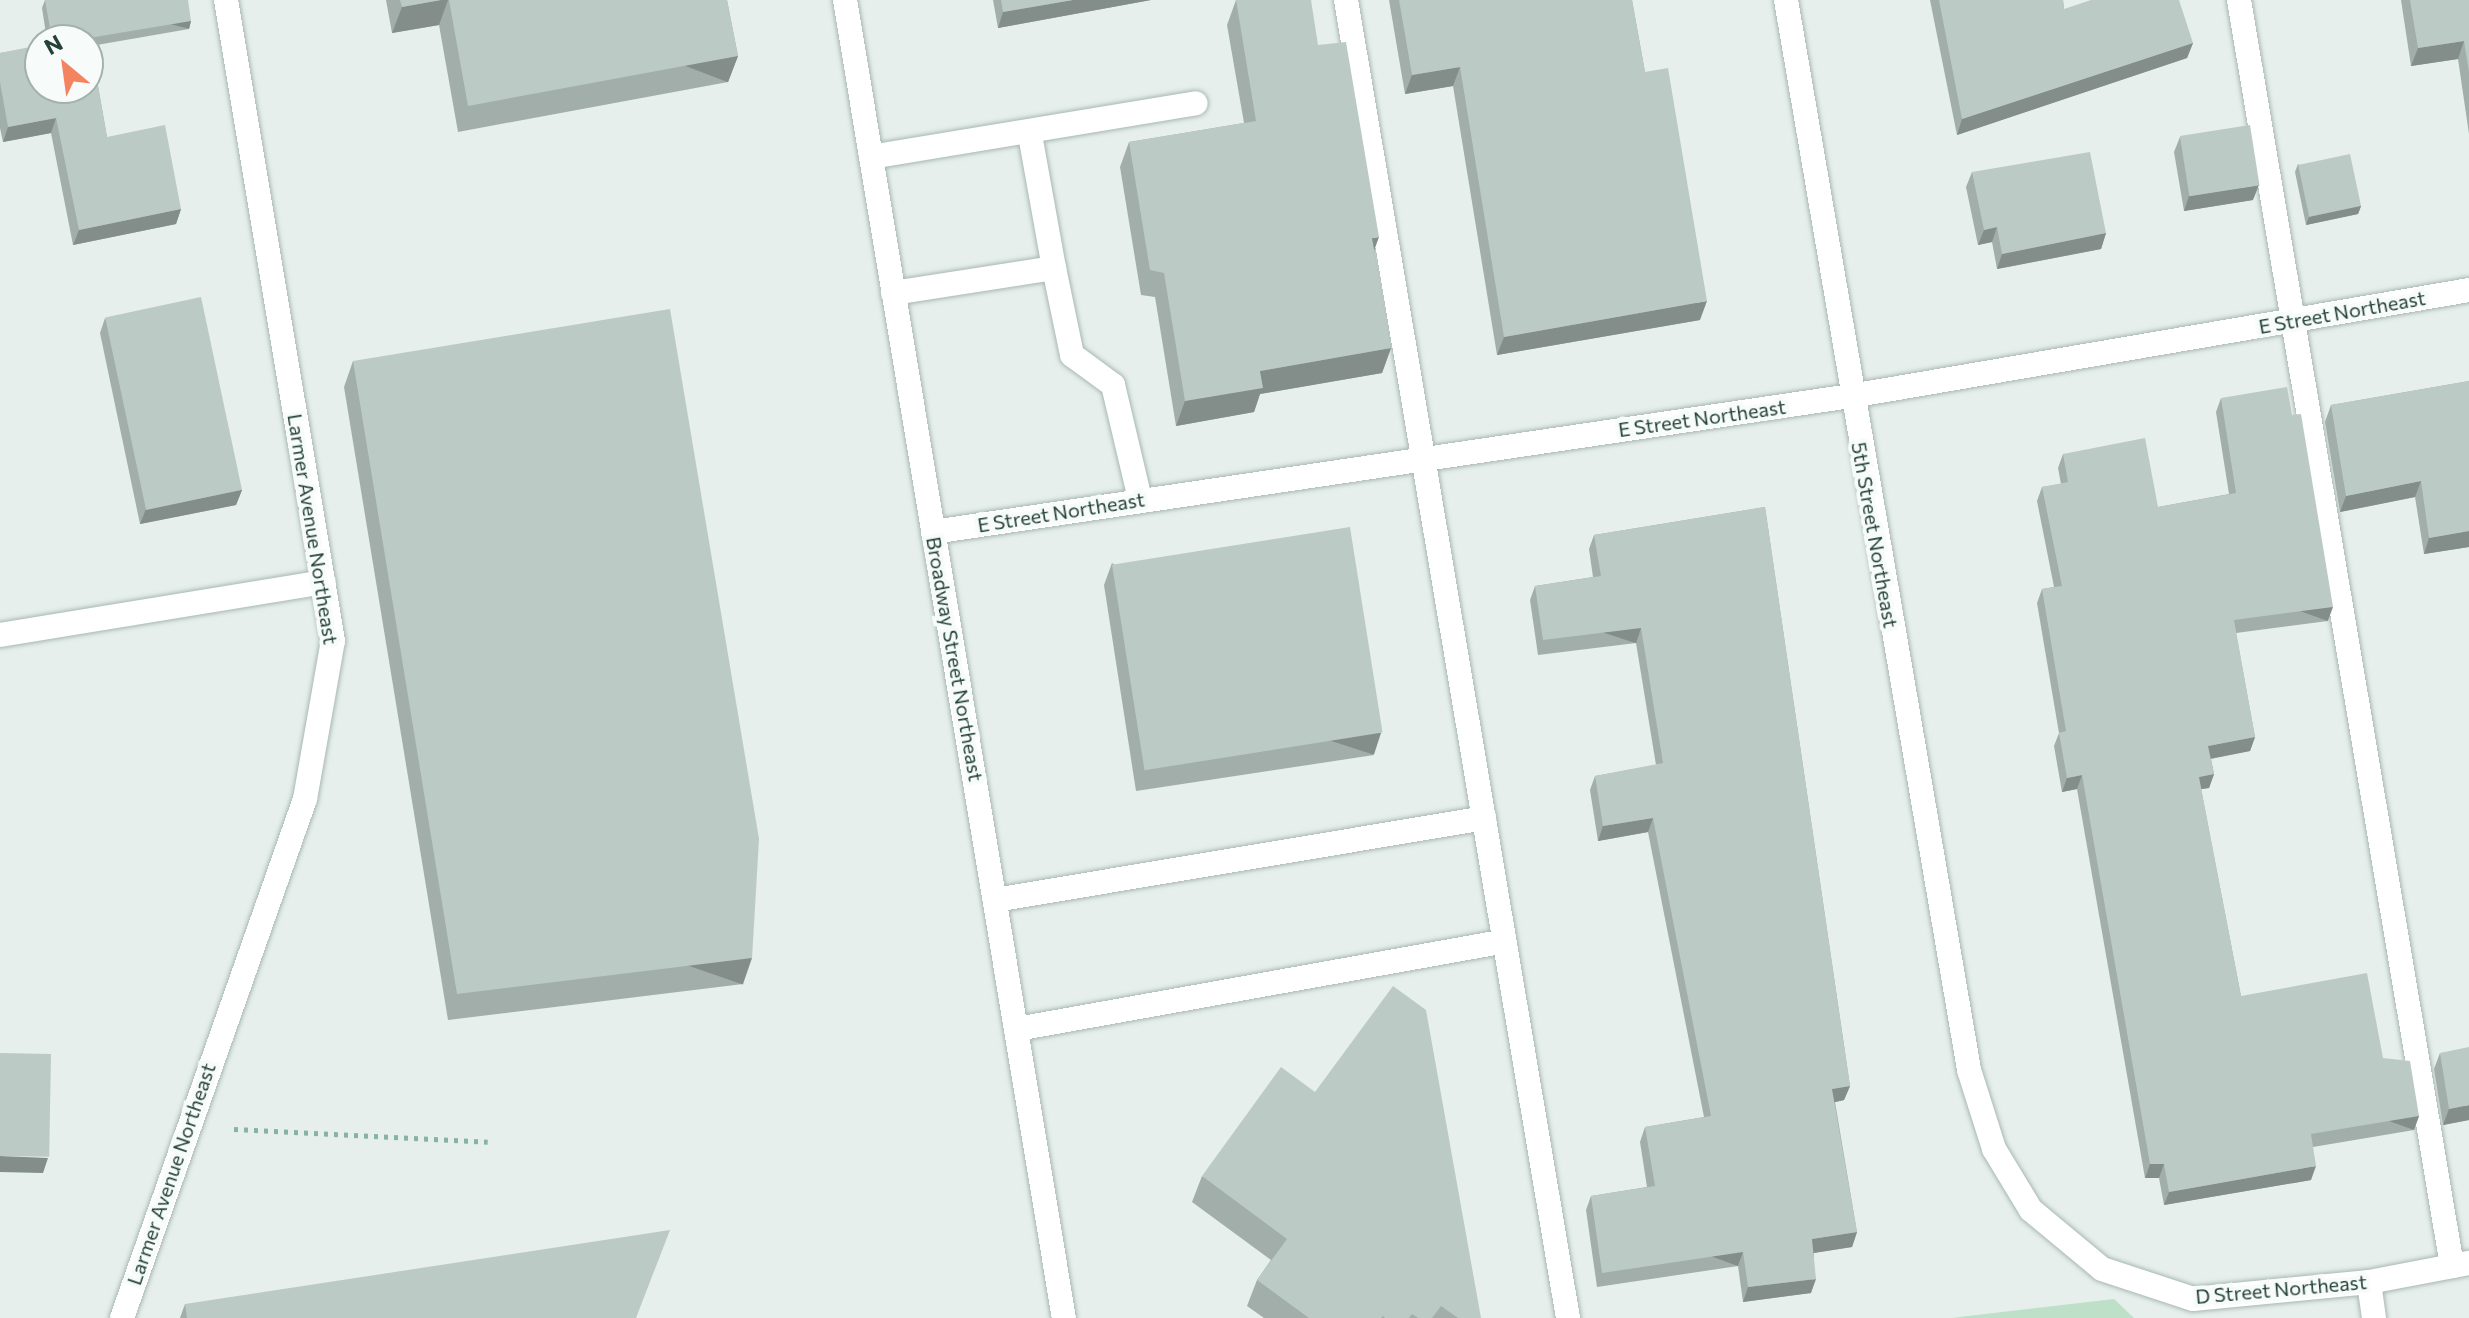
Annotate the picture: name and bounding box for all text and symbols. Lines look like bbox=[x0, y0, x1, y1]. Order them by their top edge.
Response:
north arrow bbox=[24, 24, 104, 104]
text: N bbox=[39, 29, 67, 60]
street label: E Street Northeast bbox=[2257, 286, 2427, 338]
street label: E Street Northeast bbox=[1617, 394, 1787, 442]
street label: Larmer Avenue Northeast bbox=[283, 412, 343, 646]
street label: 5th Street Northeast bbox=[1847, 440, 1903, 630]
street label: E Street Northeast bbox=[976, 487, 1146, 537]
street label: Broadway Street Northeast bbox=[922, 535, 988, 783]
street label: Larmer Avenue Northeast bbox=[122, 1060, 220, 1288]
street label: D Street Northeast bbox=[2194, 1270, 2368, 1308]

